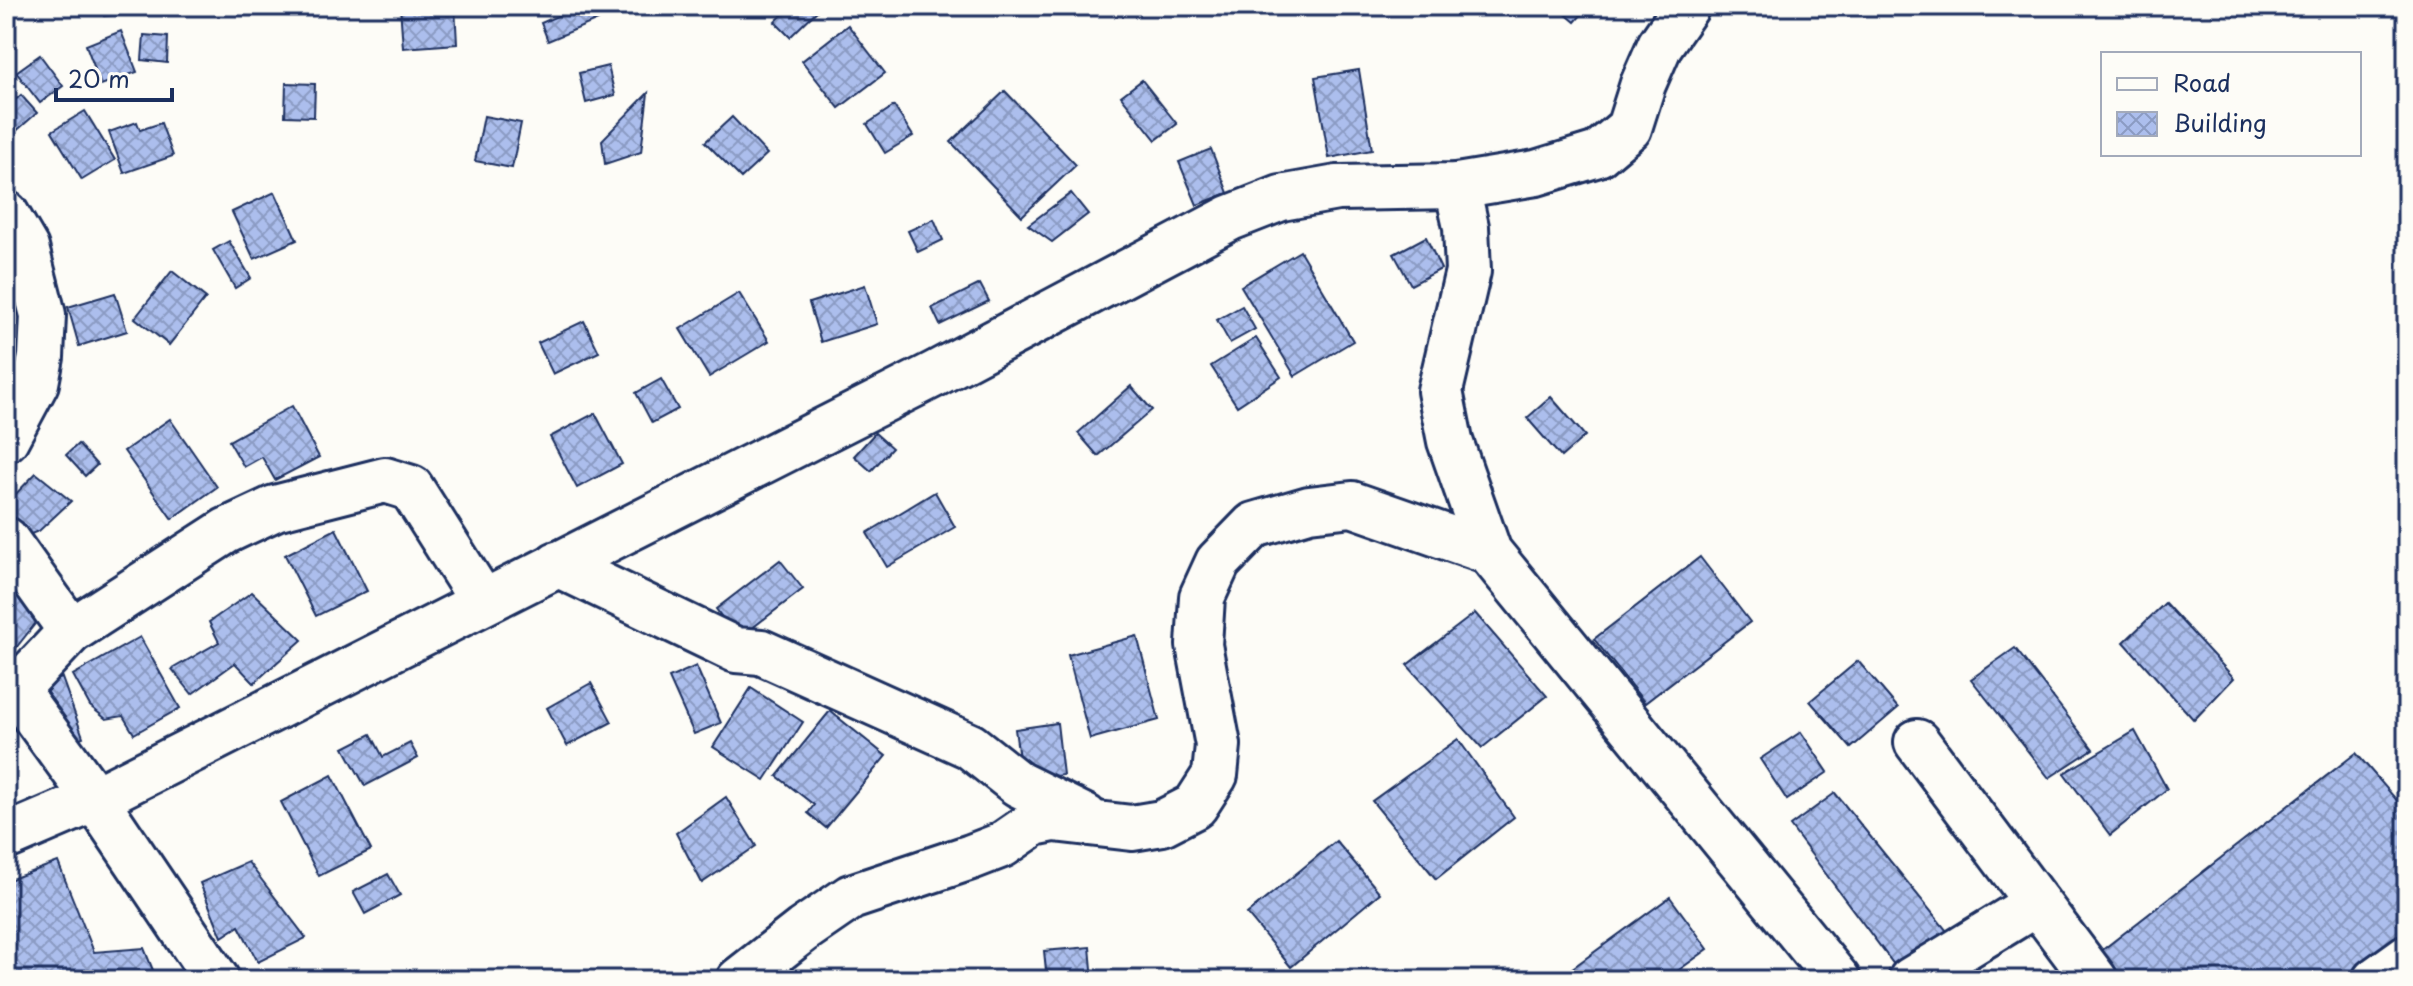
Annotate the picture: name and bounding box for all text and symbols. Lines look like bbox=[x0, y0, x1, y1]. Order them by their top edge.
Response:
scale bar bbox=[56, 52, 172, 102]
legend bbox=[2101, 52, 2361, 156]
text: 20 m bbox=[68, 60, 130, 96]
text: Road bbox=[2173, 64, 2231, 100]
text: Building bbox=[2173, 104, 2267, 140]

